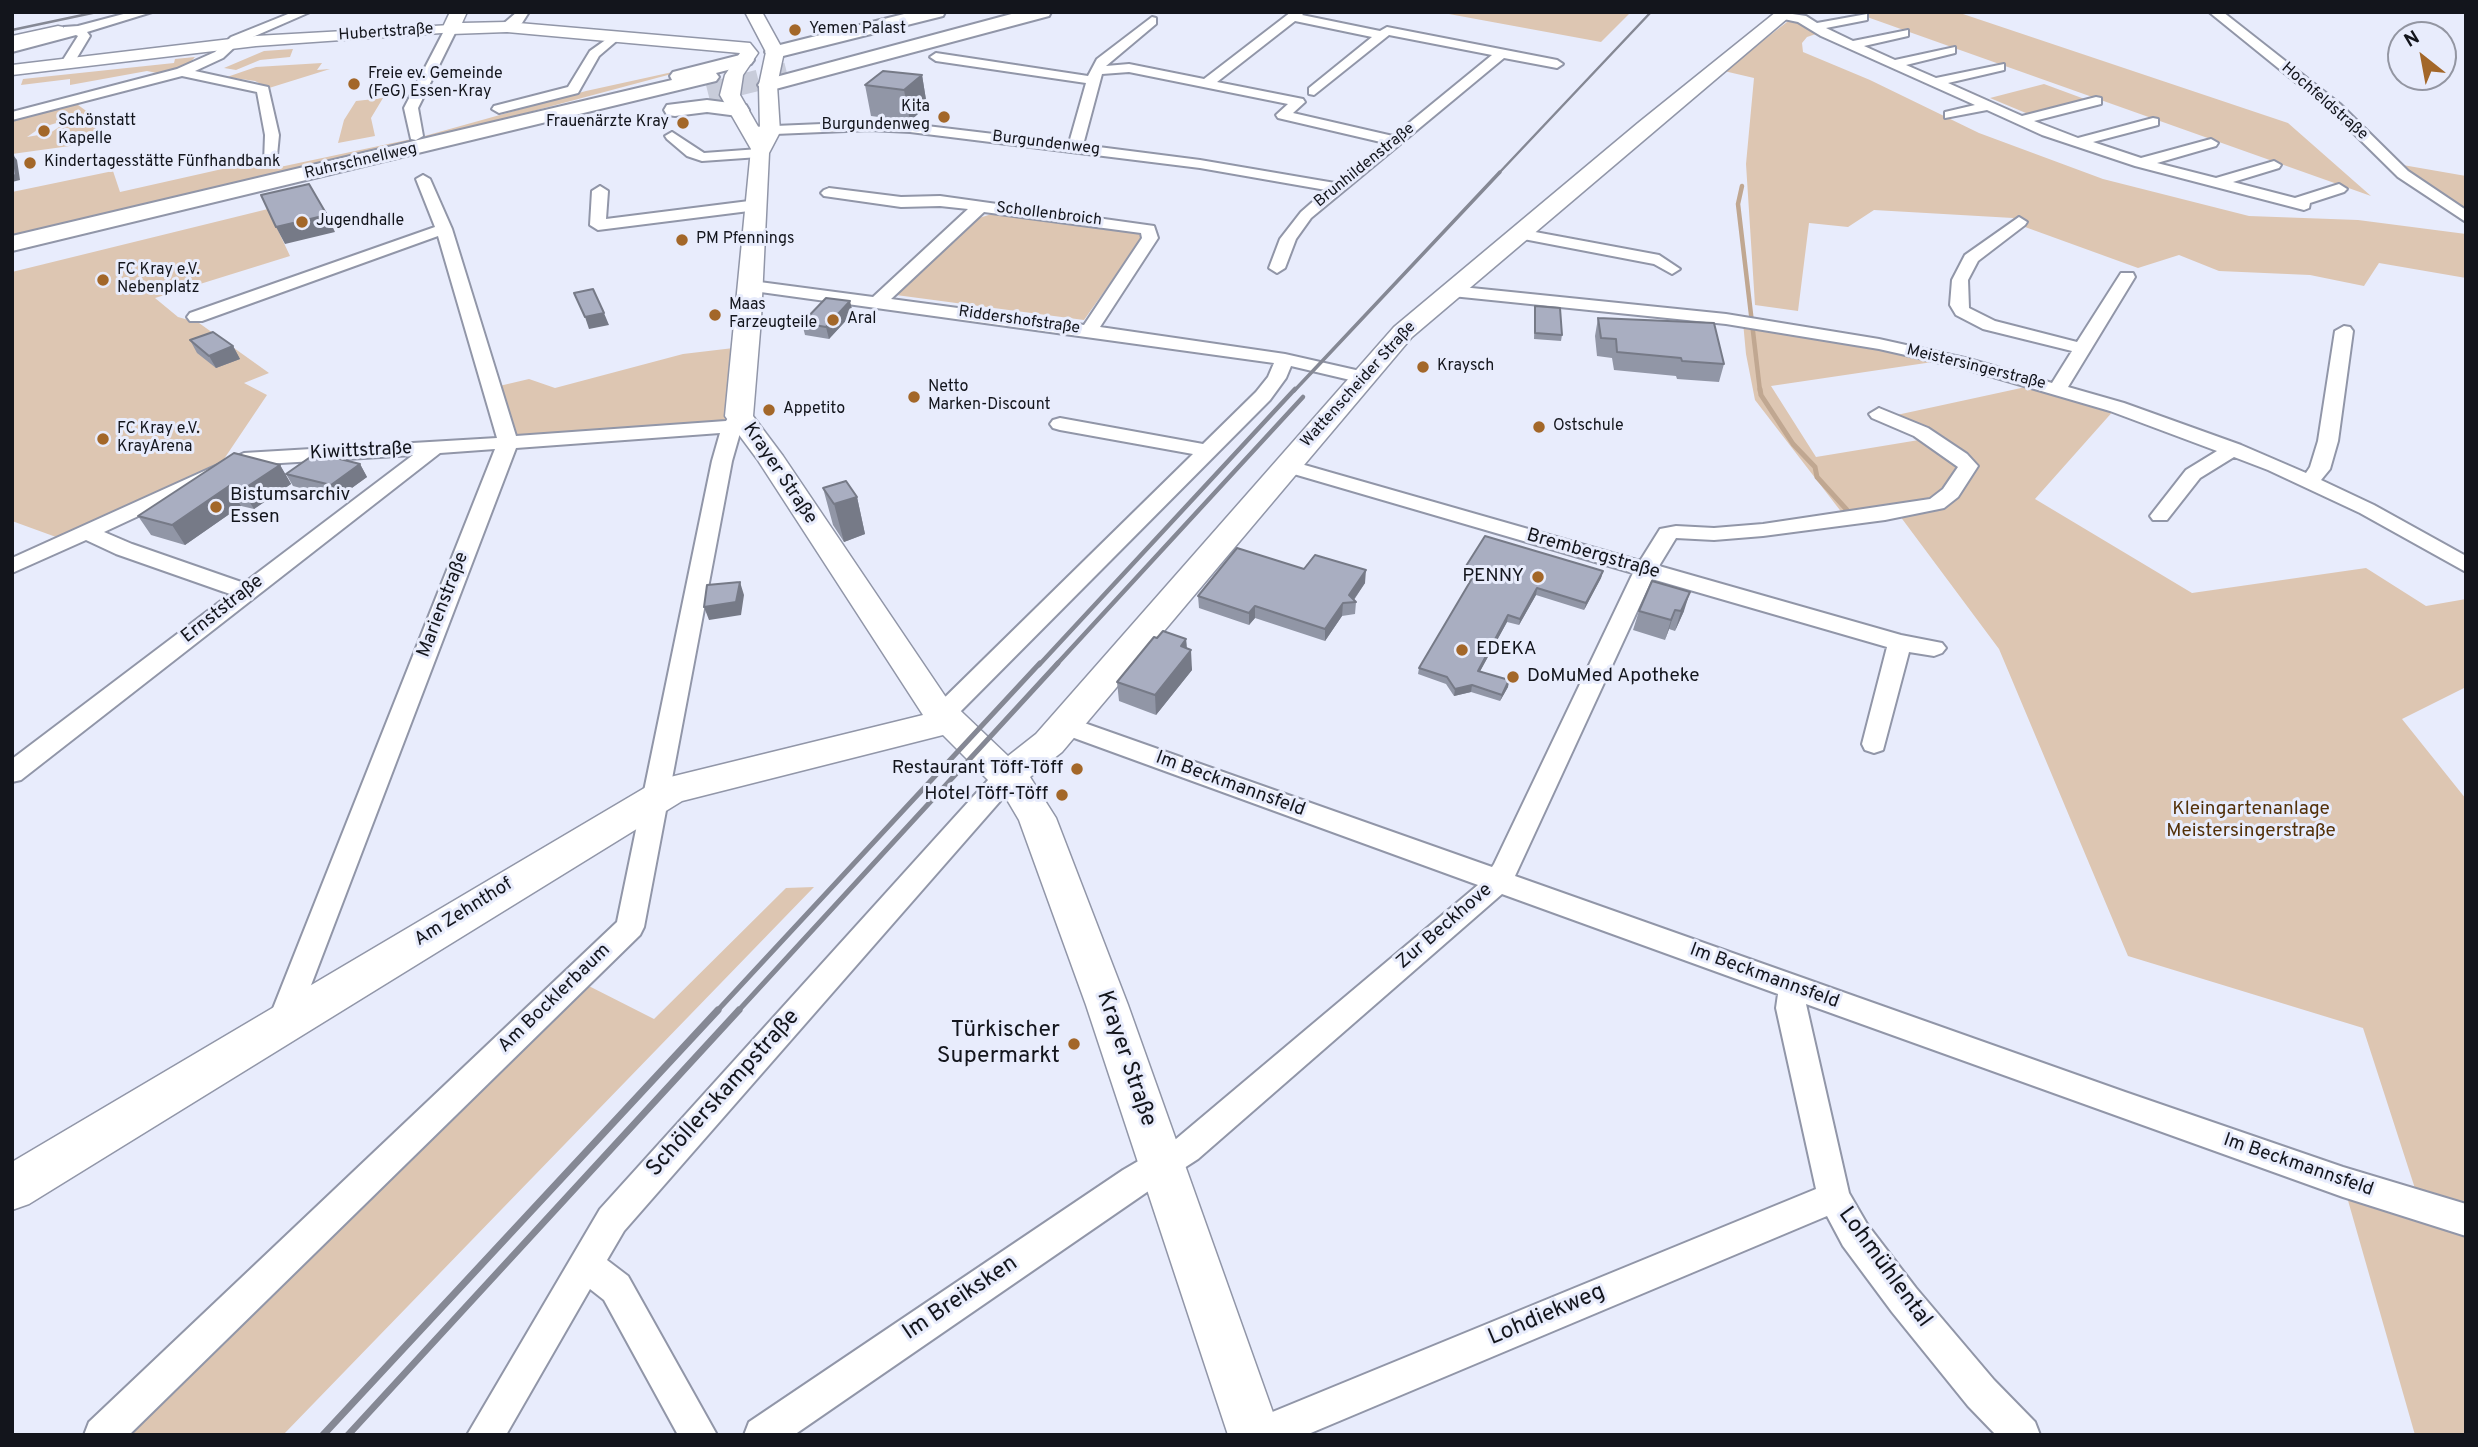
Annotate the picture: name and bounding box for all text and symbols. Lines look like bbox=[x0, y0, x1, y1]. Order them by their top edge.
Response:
street label: Hubertstraße bbox=[338, 20, 434, 46]
place label: Yemen Palast bbox=[809, 20, 906, 40]
north arrow bbox=[2387, 21, 2457, 91]
marker: Yemen Palast bbox=[787, 22, 803, 38]
text: N bbox=[2400, 26, 2424, 54]
street label: Hochfeldstraße bbox=[2277, 59, 2371, 145]
place label: Freie ev. Gemeinde (FeG) Essen-Kray bbox=[368, 65, 503, 103]
marker: Freie ev. Gemeinde (FeG) Essen-Kray bbox=[346, 76, 362, 92]
place label: Kita Burgundenweg bbox=[821, 98, 930, 136]
marker: Kita Burgundenweg bbox=[936, 109, 952, 125]
place label: Schönstatt Kapelle bbox=[58, 112, 136, 150]
place label: Frauenärzte Kray bbox=[546, 113, 669, 133]
marker: Frauenärzte Kray bbox=[675, 115, 691, 131]
street label: Brunhildenstraße bbox=[1311, 120, 1419, 212]
marker: Schönstatt Kapelle bbox=[36, 123, 52, 139]
street label: Burgundenweg bbox=[991, 128, 1101, 160]
street label: Ruhrschnellweg bbox=[303, 140, 419, 184]
place label: Kindertagesstätte Fünfhandbank bbox=[44, 153, 280, 173]
marker: Kindertagesstätte Fünfhandbank bbox=[22, 155, 38, 171]
street label: Schollenbroich bbox=[995, 199, 1103, 231]
place label: Jugendhalle bbox=[316, 212, 404, 232]
marker: Jugendhalle bbox=[294, 214, 310, 230]
place label: PM Pfennings bbox=[696, 230, 795, 250]
marker: PM Pfennings bbox=[674, 232, 690, 248]
place label: FC Kray e.V. Nebenplatz bbox=[117, 261, 200, 299]
marker: FC Kray e.V. Nebenplatz bbox=[95, 272, 111, 288]
place label: Maas Farzeugteile bbox=[729, 296, 817, 334]
street label: Riddershofstraße bbox=[957, 303, 1081, 339]
marker: Maas Farzeugteile bbox=[707, 307, 723, 323]
place label: Aral bbox=[847, 310, 876, 330]
marker: Aral bbox=[825, 312, 841, 328]
street label: Wattenscheider Straße bbox=[1298, 318, 1420, 452]
street label: Meistersingerstraße bbox=[1904, 341, 2048, 395]
place label: Kraysch bbox=[1437, 357, 1494, 377]
marker: Kraysch bbox=[1415, 359, 1431, 375]
place label: Netto Marken-Discount bbox=[928, 378, 1050, 416]
marker: Netto Marken-Discount bbox=[906, 389, 922, 405]
place label: Appetito bbox=[783, 400, 845, 420]
marker: Appetito bbox=[761, 402, 777, 418]
place label: Ostschule bbox=[1553, 417, 1624, 437]
street label: Krayer Straße bbox=[737, 419, 821, 529]
marker: Ostschule bbox=[1531, 419, 1547, 435]
place label: FC Kray e.V. KrayArena bbox=[117, 420, 200, 458]
marker: FC Kray e.V. KrayArena bbox=[95, 431, 111, 447]
street label: Kiwittstraße bbox=[309, 438, 413, 466]
place label: Bistumsarchiv Essen bbox=[230, 485, 350, 529]
marker: Bistumsarchiv Essen bbox=[208, 499, 224, 515]
street label: Brembergstraße bbox=[1524, 525, 1662, 585]
street label: Marienstraße bbox=[413, 549, 475, 661]
place label: PENNY bbox=[1462, 566, 1524, 588]
marker: PENNY bbox=[1530, 569, 1546, 585]
street label: Ernststraße bbox=[177, 571, 269, 649]
place label: EDEKA bbox=[1476, 639, 1537, 661]
marker: EDEKA bbox=[1454, 642, 1470, 658]
place label: DoMuMed Apotheke bbox=[1527, 666, 1699, 688]
marker: DoMuMed Apotheke bbox=[1505, 669, 1521, 685]
street label: Im Beckmannsfeld bbox=[1152, 747, 1308, 823]
place label: Restaurant Töff-Töff bbox=[892, 758, 1063, 780]
marker: Restaurant Töff-Töff bbox=[1069, 761, 1085, 777]
place label: Hotel Töff-Töff bbox=[924, 784, 1048, 806]
marker: Hotel Töff-Töff bbox=[1054, 787, 1070, 803]
park label: Kleingartenanlage Meistersingerstraße bbox=[2166, 799, 2336, 843]
street label: Am Zehnthof bbox=[411, 874, 517, 952]
street label: Zur Beckhove bbox=[1393, 879, 1497, 975]
street label: Im Beckmannsfeld bbox=[1686, 939, 1842, 1015]
street label: Am Bocklerbaum bbox=[494, 940, 616, 1058]
street label: Krayer Straße bbox=[1089, 988, 1161, 1130]
street label: Schöllerskampstraße bbox=[642, 1005, 806, 1183]
place label: Türkischer Supermarkt bbox=[937, 1017, 1060, 1071]
marker: Türkischer Supermarkt bbox=[1066, 1036, 1082, 1052]
street label: Im Beckmannsfeld bbox=[2220, 1130, 2376, 1202]
street label: Lohmühlental bbox=[1831, 1202, 1937, 1334]
street label: Im Breiksken bbox=[898, 1250, 1024, 1348]
street label: Lohdiekweg bbox=[1485, 1279, 1609, 1353]

